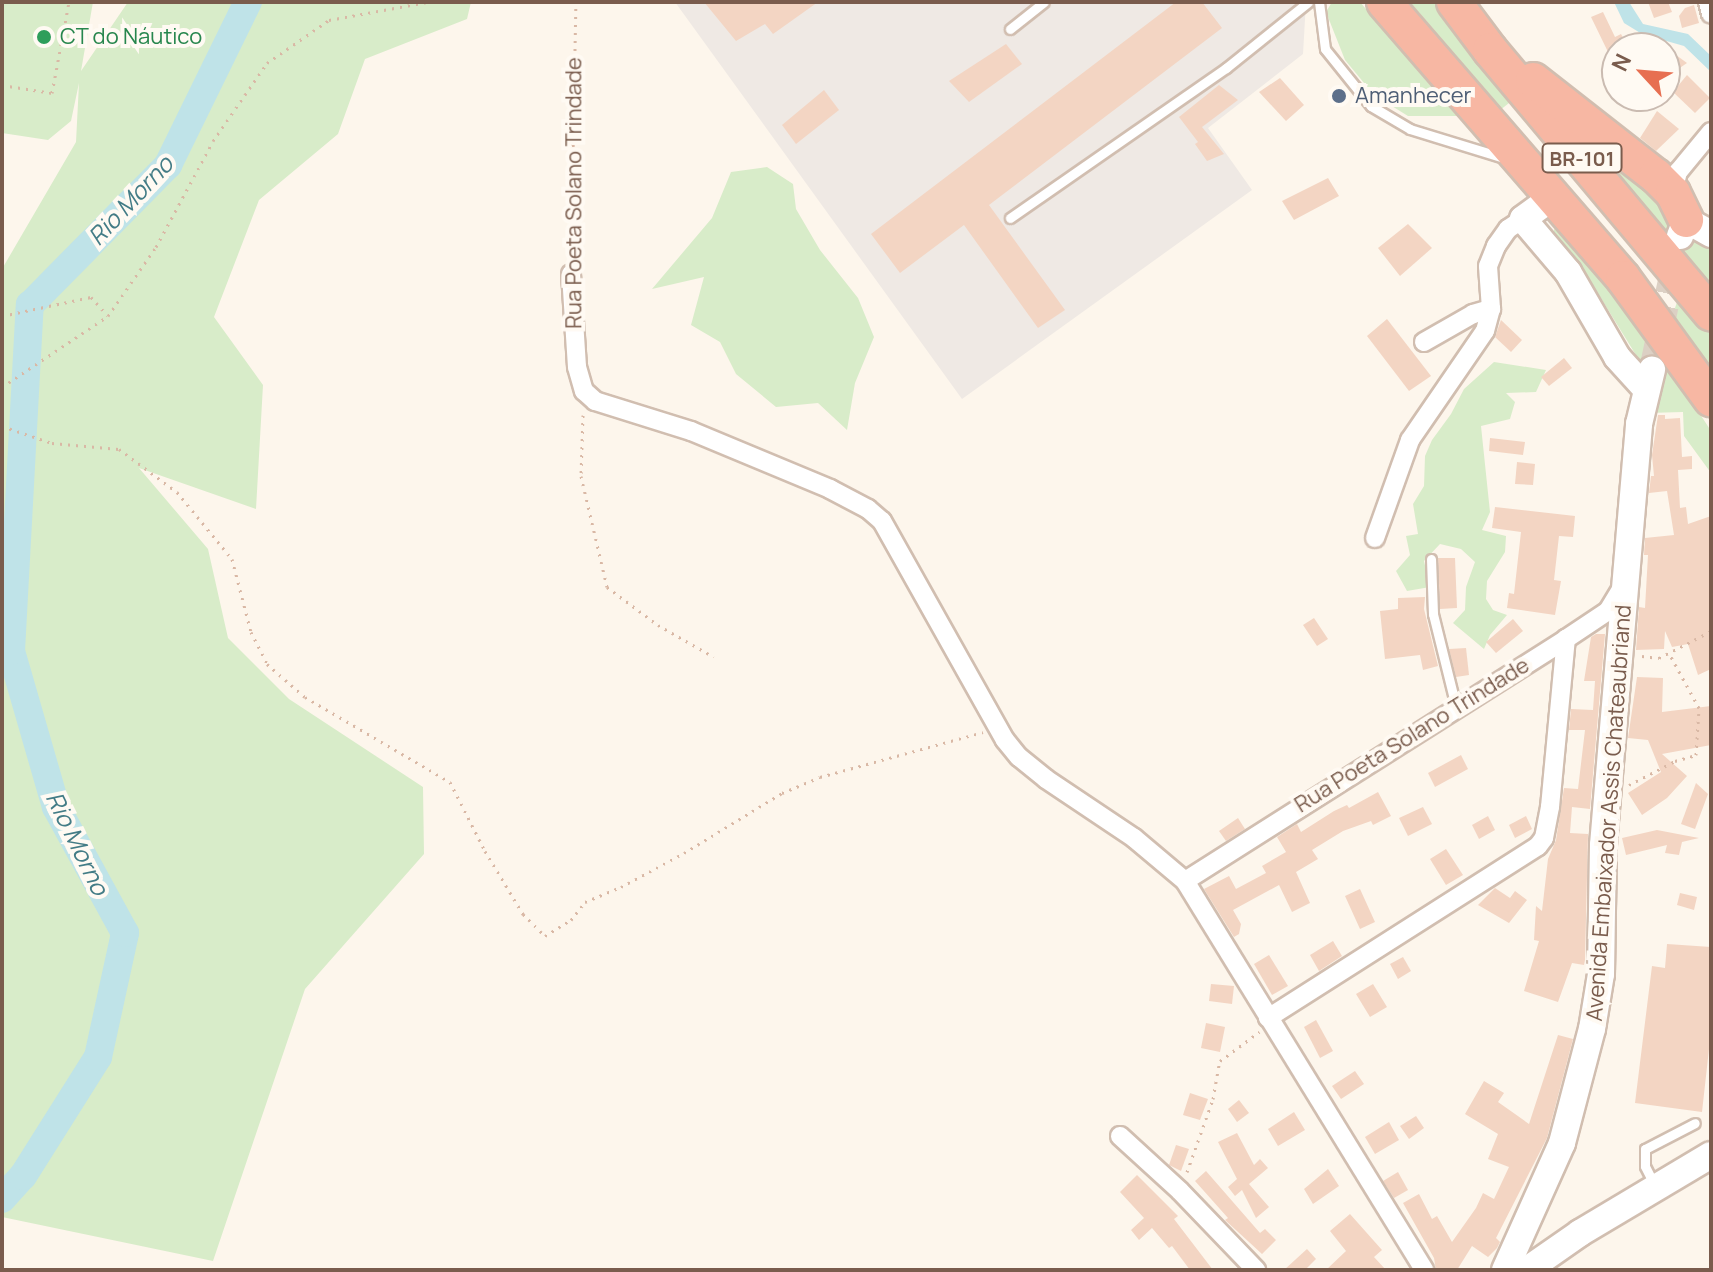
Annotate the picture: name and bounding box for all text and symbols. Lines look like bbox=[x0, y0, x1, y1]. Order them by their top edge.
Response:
place label: CT do Náutico bbox=[60, 24, 203, 50]
marker: CT do Náutico bbox=[35, 28, 53, 46]
north arrow bbox=[1601, 32, 1681, 112]
text: N bbox=[1604, 49, 1638, 76]
street label: Rua Poeta Solano Trindade bbox=[561, 57, 587, 329]
place label: Amanhecer bbox=[1355, 83, 1471, 109]
marker: Amanhecer bbox=[1330, 87, 1348, 105]
road number: BR-101 bbox=[1540, 142, 1624, 174]
water label: Rio Morno bbox=[82, 150, 178, 250]
street label: Avenida Embaixador Assis Chateaubriand bbox=[1581, 604, 1637, 1022]
street label: Rua Poeta Solano Trindade bbox=[1290, 652, 1534, 818]
water label: Rio Morno bbox=[41, 787, 115, 899]

